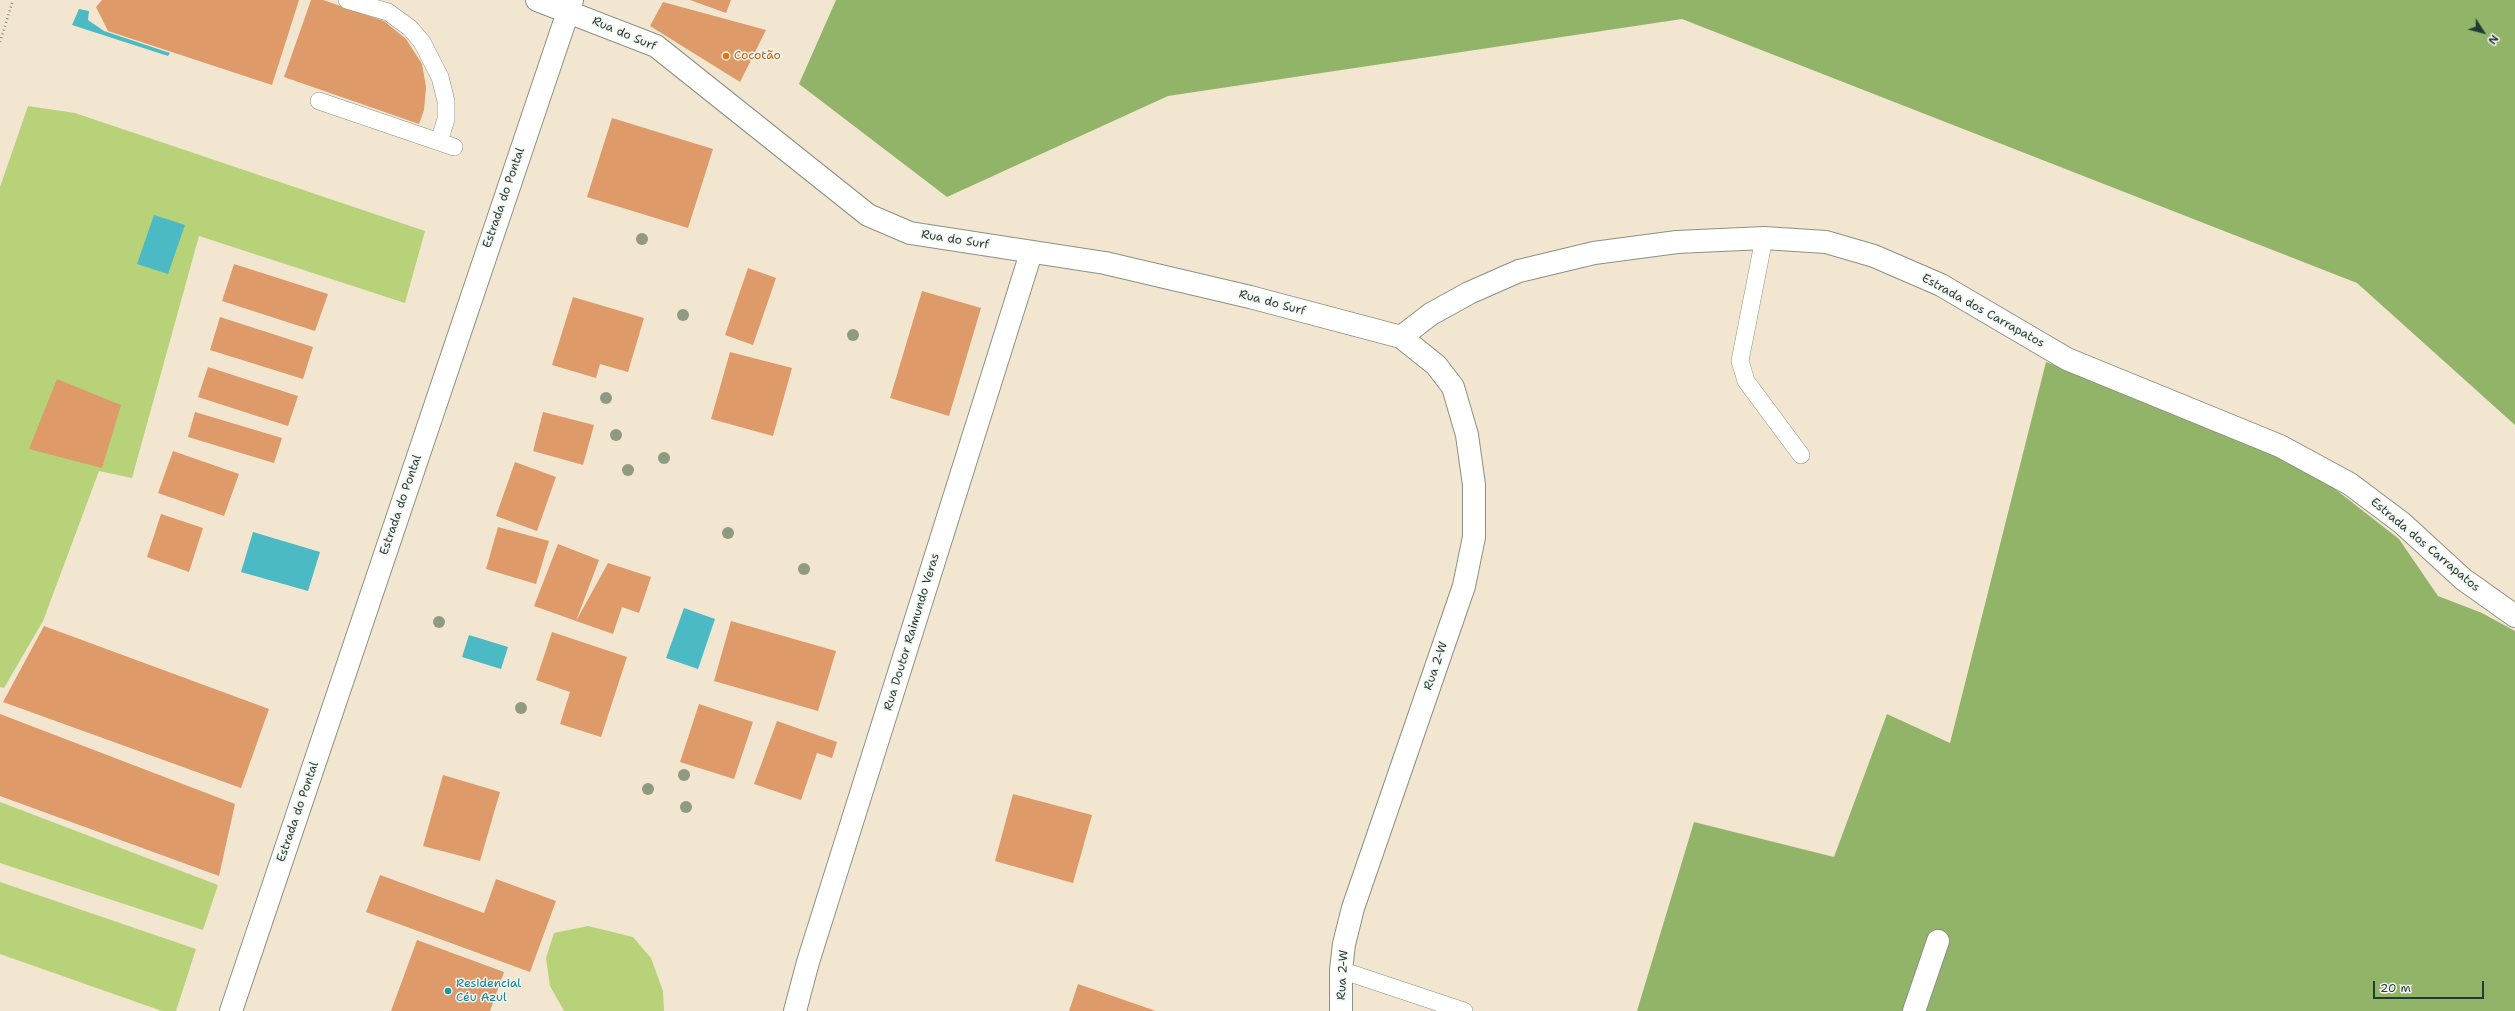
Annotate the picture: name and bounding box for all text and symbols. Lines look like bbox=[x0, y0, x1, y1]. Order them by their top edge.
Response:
north arrow bbox=[2463, 12, 2503, 52]
street label: Rua do Surf bbox=[590, 14, 658, 54]
text: N bbox=[2484, 31, 2502, 47]
place label: Cocotão bbox=[734, 49, 781, 63]
marker: Cocotão bbox=[721, 51, 731, 61]
street label: Estrada do Pontal bbox=[480, 146, 528, 250]
street label: Rua do Surf bbox=[920, 228, 990, 252]
street label: Estrada dos Carrapatos bbox=[1919, 271, 2047, 351]
street label: Rua do Surf bbox=[1237, 287, 1307, 319]
street label: Estrada do Pontal bbox=[377, 453, 425, 557]
street label: Estrada dos Carrapatos bbox=[2367, 495, 2483, 595]
street label: Rua Doutor Raimundo Veras bbox=[881, 551, 943, 713]
street label: Rua 2-W bbox=[1421, 640, 1451, 692]
street label: Estrada do Pontal bbox=[274, 760, 322, 864]
street label: Rua 2-W bbox=[1334, 950, 1352, 1000]
scale bar bbox=[2375, 973, 2486, 999]
place label: Residencial Céu Azul bbox=[456, 977, 521, 1005]
text: 20 m bbox=[2380, 980, 2411, 996]
marker: Residencial Céu Azul bbox=[443, 986, 453, 996]

